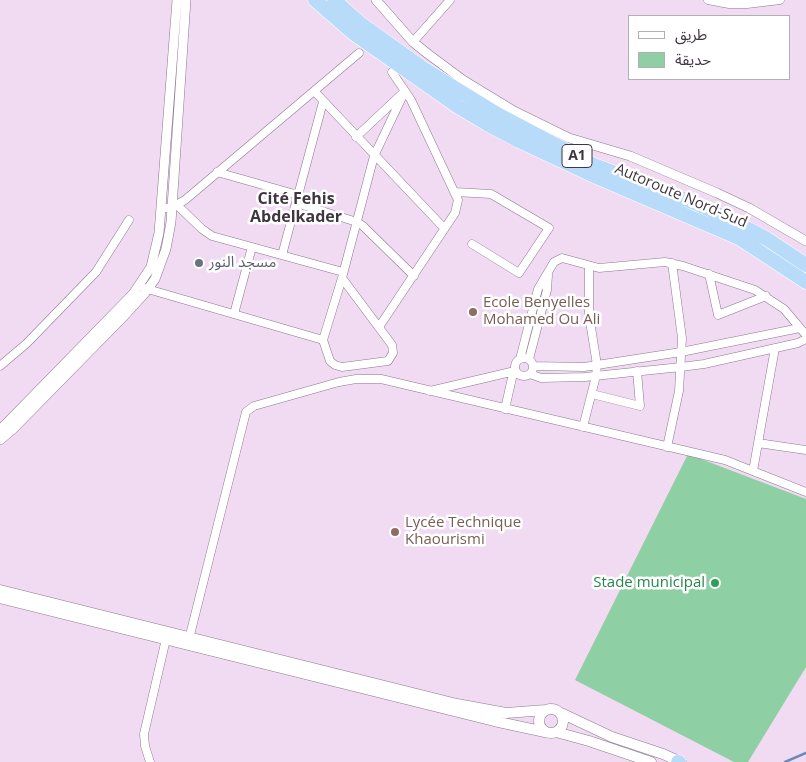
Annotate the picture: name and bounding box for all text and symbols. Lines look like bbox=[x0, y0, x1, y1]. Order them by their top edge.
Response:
legend bbox=[628, 15, 791, 80]
text: طريق bbox=[675, 24, 707, 44]
text: حديقة bbox=[675, 49, 711, 69]
road number: A1 bbox=[562, 144, 592, 168]
street label: Autoroute Nord-Sud bbox=[612, 160, 750, 232]
district label: Cité Fehis Abdelkader bbox=[250, 189, 342, 227]
place label: مسجد النور bbox=[209, 254, 276, 272]
marker: مسجد النور bbox=[193, 257, 205, 269]
place label: Ecole Benyelles Mohamed Ou Ali bbox=[483, 294, 600, 329]
marker: Ecole Benyelles Mohamed Ou Ali bbox=[467, 306, 479, 318]
place label: Lycée Technique Khaourismi bbox=[405, 514, 521, 549]
marker: Lycée Technique Khaourismi bbox=[389, 526, 401, 538]
place label: Stade municipal bbox=[593, 574, 705, 592]
marker: Stade municipal bbox=[709, 577, 721, 589]

